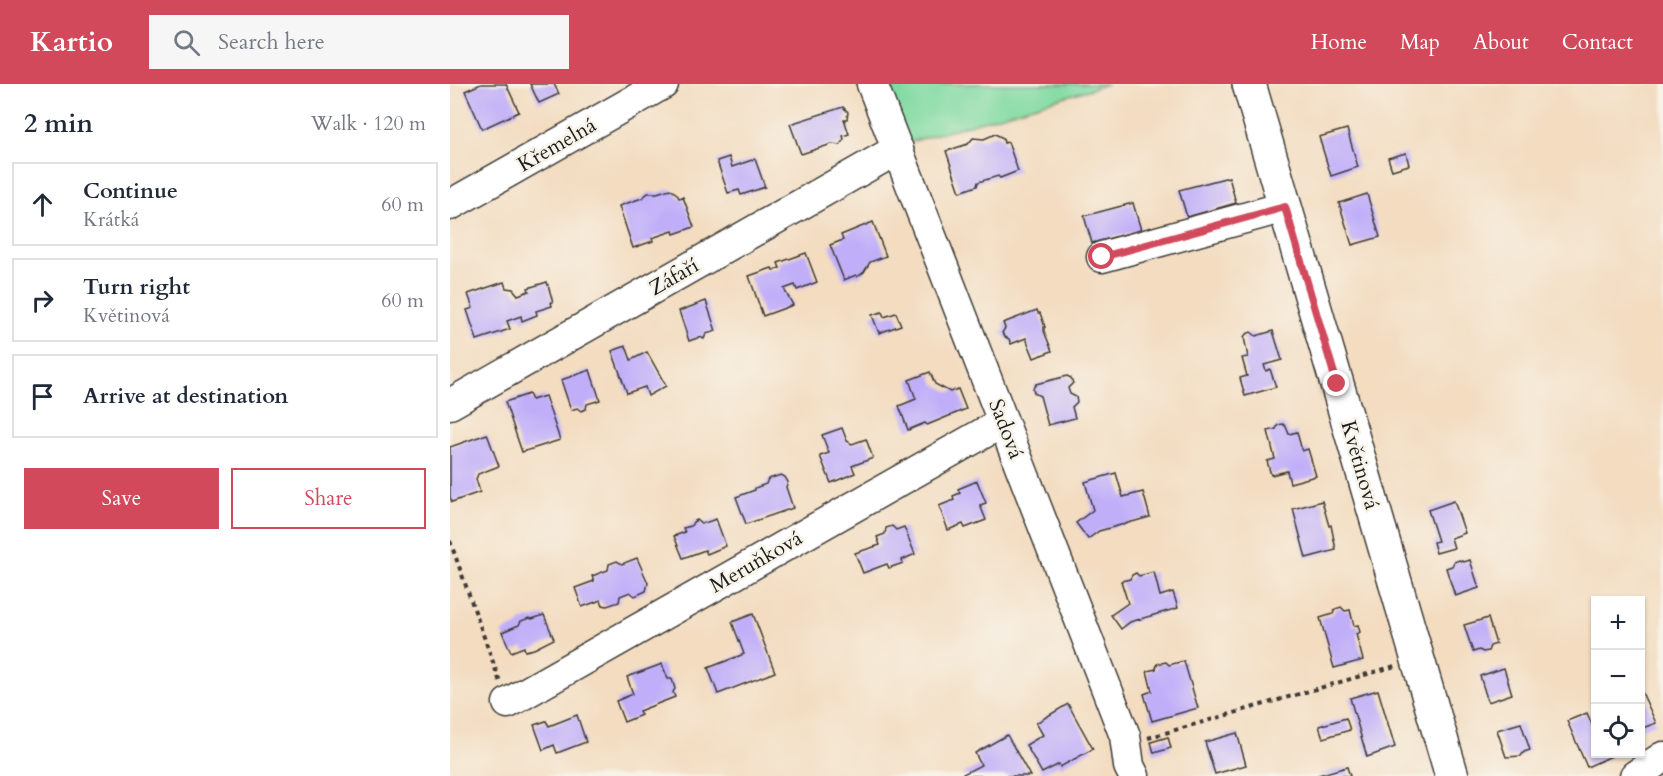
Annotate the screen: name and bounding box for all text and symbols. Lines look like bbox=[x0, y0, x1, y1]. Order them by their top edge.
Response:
search box bbox=[149, 15, 569, 69]
text: Kartio bbox=[30, 23, 113, 61]
icon: search bbox=[170, 26, 203, 59]
text: Search here bbox=[218, 27, 325, 57]
text: Home bbox=[1311, 28, 1367, 57]
text: Map bbox=[1400, 28, 1440, 57]
text: About bbox=[1473, 28, 1529, 57]
text: Contact bbox=[1562, 28, 1633, 57]
text: 2 min bbox=[24, 106, 93, 141]
text: Walk · 120 m bbox=[311, 110, 426, 137]
street label: Křemelná bbox=[512, 111, 602, 179]
text: Continue bbox=[83, 176, 178, 206]
icon: ahead bbox=[26, 188, 59, 221]
text: 60 m bbox=[381, 191, 424, 218]
text: Krátká bbox=[83, 206, 139, 233]
route start bbox=[1088, 243, 1114, 269]
street label: Záfaří bbox=[644, 251, 704, 303]
text: Turn right bbox=[83, 272, 190, 302]
icon: right bbox=[26, 284, 59, 317]
text: 60 m bbox=[381, 287, 424, 314]
text: Květinová bbox=[83, 302, 170, 329]
route end bbox=[1323, 370, 1349, 396]
icon: arrive bbox=[26, 380, 59, 413]
text: Arrive at destination bbox=[83, 381, 288, 411]
street label: Sadová bbox=[981, 395, 1031, 463]
street label: Květinová bbox=[1333, 417, 1387, 513]
button: Save bbox=[24, 468, 219, 529]
button: Share bbox=[231, 468, 426, 529]
street label: Meruňková bbox=[704, 524, 808, 600]
map controls bbox=[1591, 596, 1645, 758]
button: + bbox=[1591, 596, 1645, 650]
button: − bbox=[1591, 650, 1645, 704]
button: locate bbox=[1591, 704, 1645, 758]

